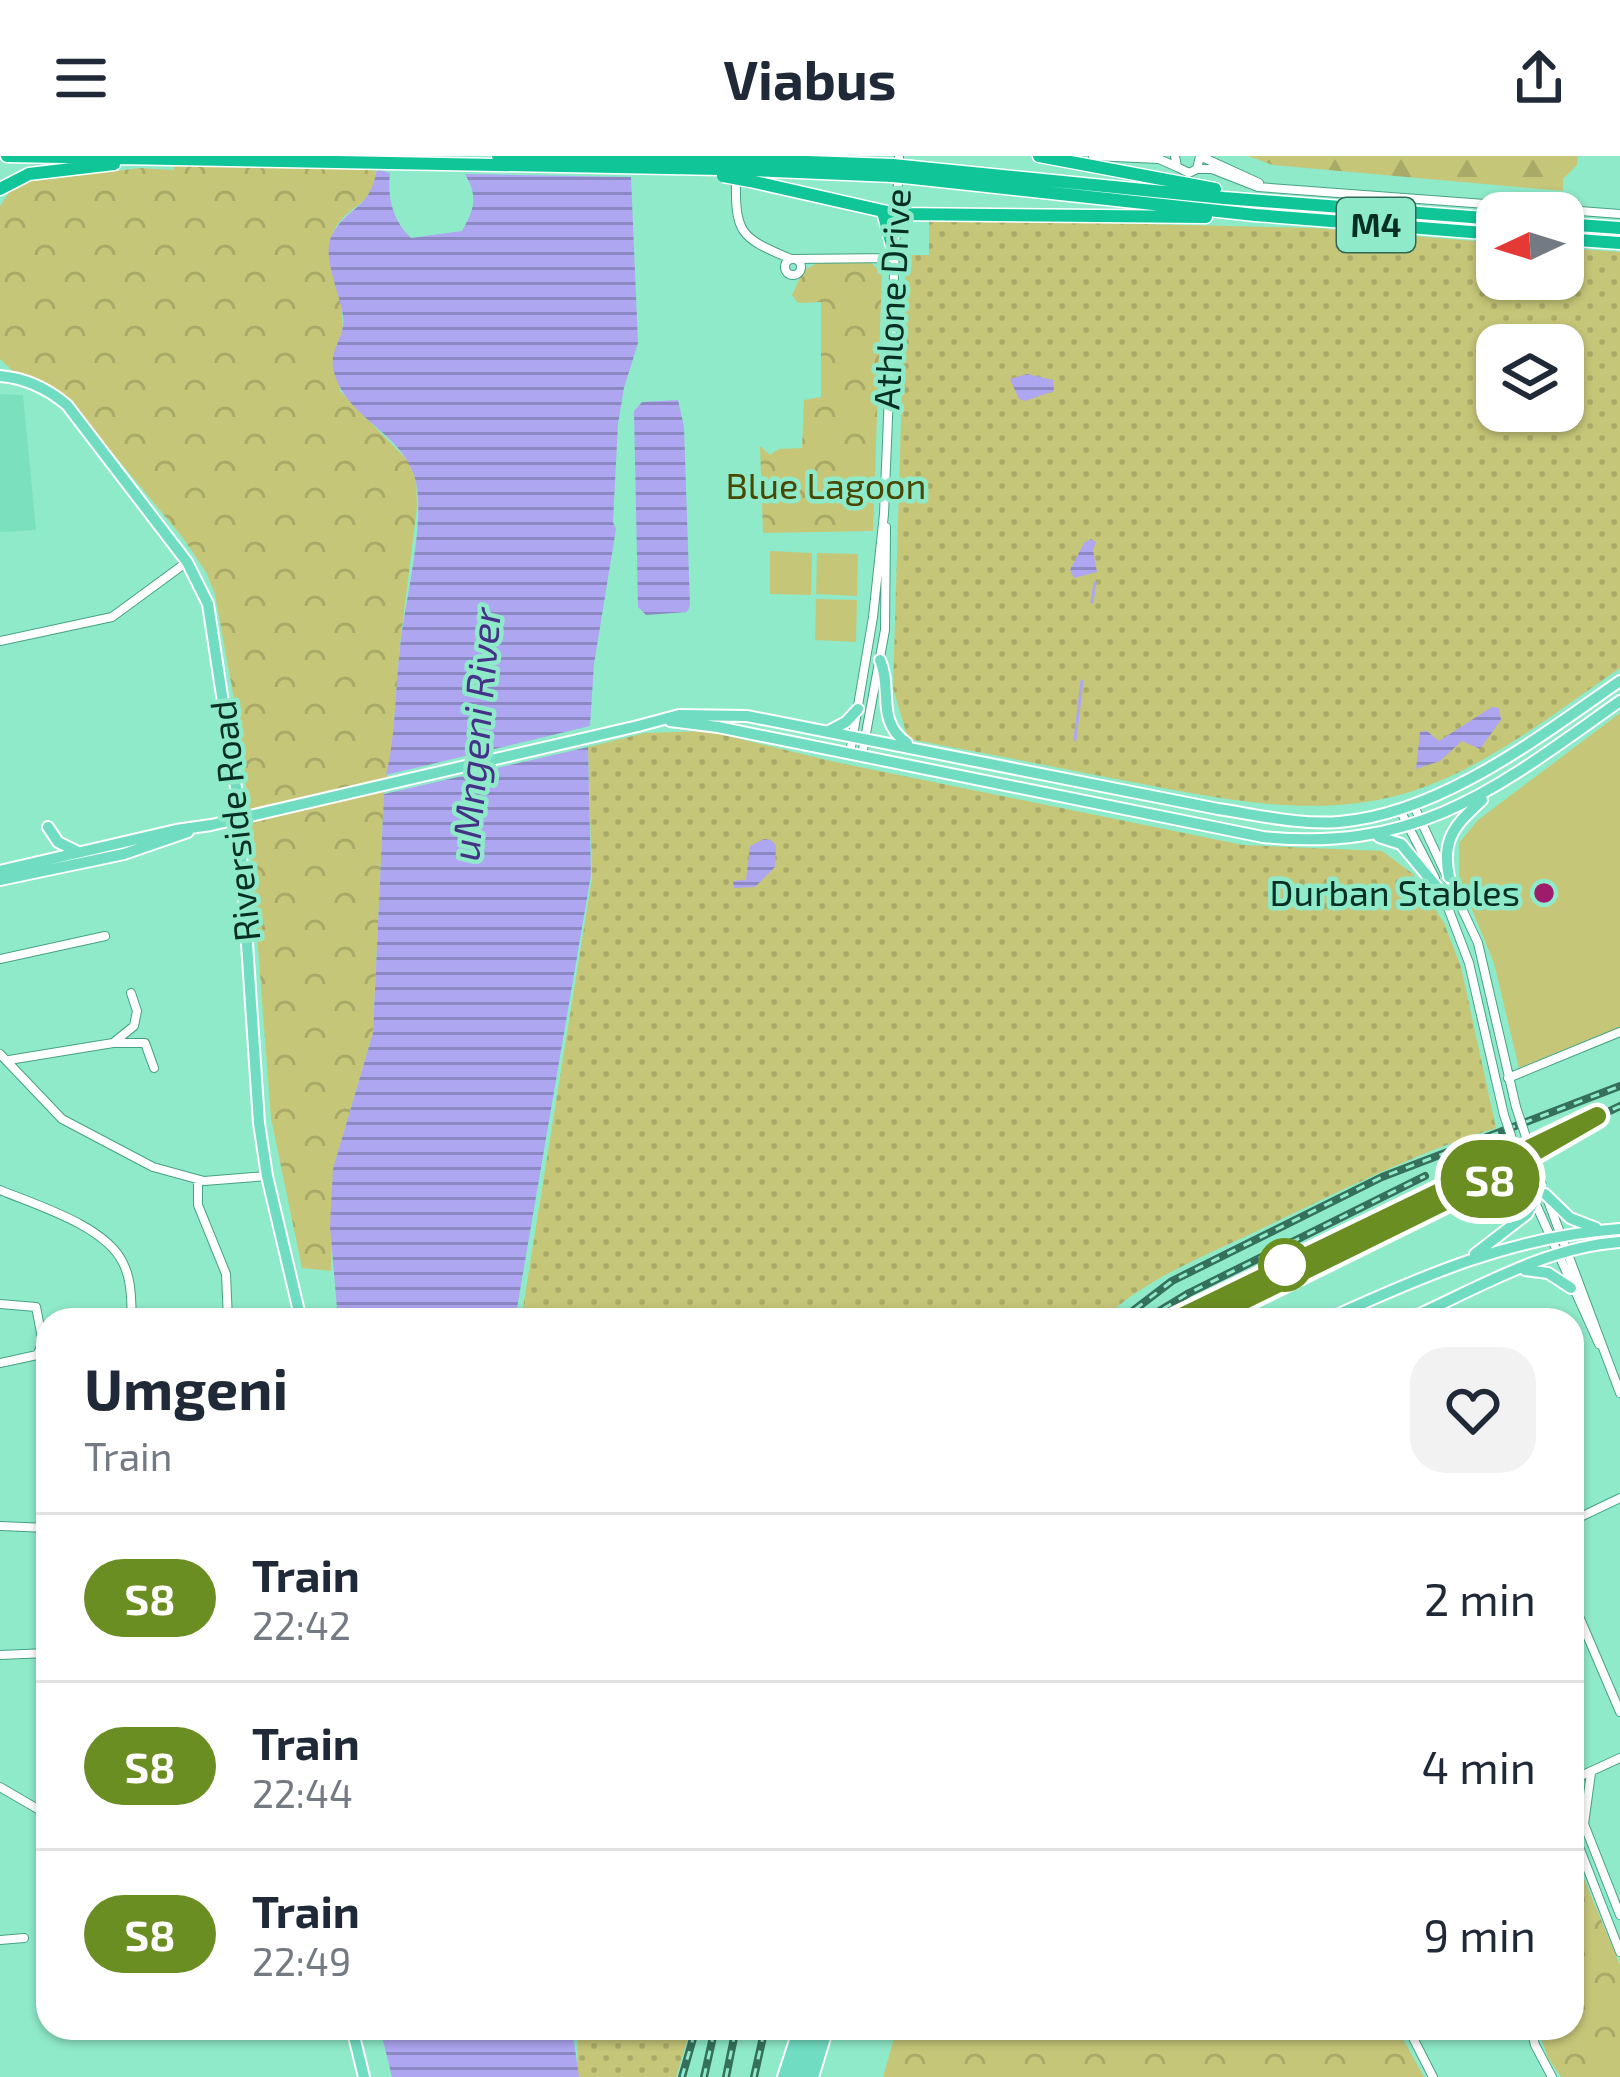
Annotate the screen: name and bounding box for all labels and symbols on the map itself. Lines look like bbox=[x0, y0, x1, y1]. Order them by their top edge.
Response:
street label: Athlone Drive bbox=[863, 187, 918, 411]
north arrow bbox=[1476, 192, 1584, 300]
road number: M4 bbox=[1337, 198, 1415, 252]
park label: Blue Lagoon bbox=[726, 463, 926, 506]
water label: uMngeni River bbox=[440, 604, 509, 862]
street label: Riverside Road bbox=[199, 699, 268, 944]
place label: Durban Stables bbox=[1270, 870, 1520, 913]
marker: Durban Stables bbox=[1531, 880, 1557, 906]
line badge: S8 bbox=[1436, 1140, 1544, 1218]
unlabelled marker bbox=[1260, 1240, 1310, 1290]

